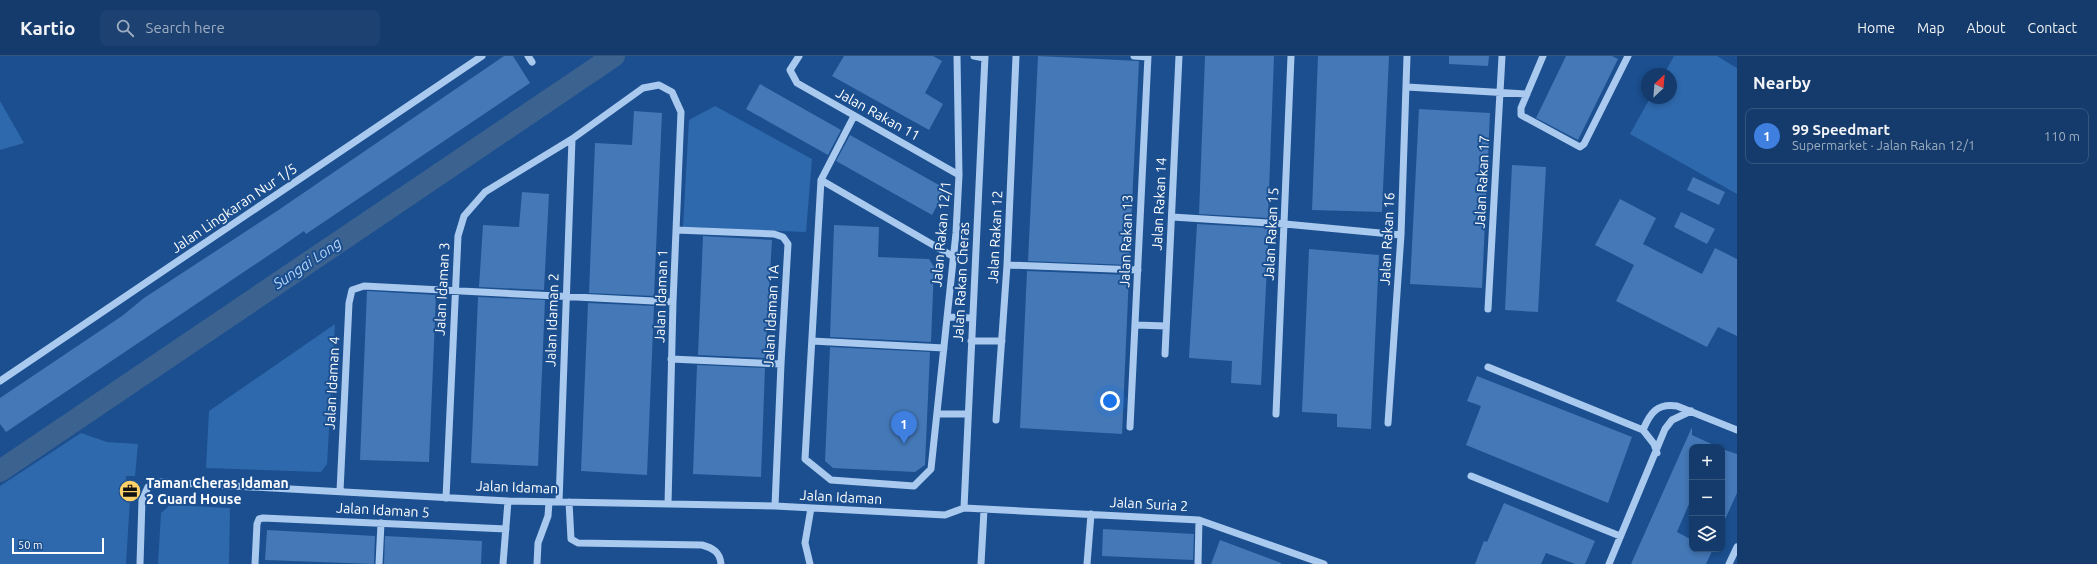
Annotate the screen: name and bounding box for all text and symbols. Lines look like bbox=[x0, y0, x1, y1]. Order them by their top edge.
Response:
search box bbox=[100, 10, 380, 46]
text: Kartio bbox=[20, 17, 76, 39]
icon: search bbox=[114, 17, 136, 39]
text: Search here bbox=[146, 19, 225, 36]
text: Home bbox=[1857, 20, 1895, 36]
text: Map bbox=[1917, 20, 1945, 36]
text: About bbox=[1967, 20, 2006, 36]
text: Contact bbox=[2028, 20, 2077, 36]
north arrow bbox=[1641, 68, 1677, 104]
text: Nearby bbox=[1753, 73, 1811, 92]
street label: Jalan Rakan 11 bbox=[833, 84, 923, 144]
text: 99 Speedmart bbox=[1792, 121, 1890, 138]
text: 1 bbox=[1763, 129, 1771, 143]
text: 110 m bbox=[2044, 129, 2080, 143]
street label: Jalan Rakan 17 bbox=[1472, 135, 1492, 229]
text: Supermarket · Jalan Rakan 12/1 bbox=[1792, 138, 1975, 152]
street label: Jalan Rakan 14 bbox=[1149, 157, 1169, 251]
street label: Jalan Lingkaran Nur 1/5 bbox=[168, 160, 300, 256]
street label: Jalan Rakan 12/1 bbox=[928, 180, 954, 288]
street label: Jalan Rakan 15 bbox=[1261, 187, 1281, 281]
street label: Jalan Rakan 12 bbox=[985, 190, 1005, 284]
street label: Jalan Rakan 16 bbox=[1377, 192, 1397, 286]
street label: Jalan Rakan 13 bbox=[1116, 194, 1136, 288]
street label: Jalan Rakan Cheras bbox=[950, 221, 972, 343]
water label: Sungai Long bbox=[269, 234, 344, 293]
street label: Jalan Idaman 3 bbox=[432, 242, 452, 336]
street label: Jalan Idaman 1 bbox=[651, 249, 671, 343]
street label: Jalan Idaman 1A bbox=[760, 264, 782, 368]
street label: Jalan Idaman 2 bbox=[542, 273, 562, 367]
street label: Jalan Idaman 4 bbox=[322, 336, 342, 430]
your location bbox=[1100, 391, 1120, 411]
pin: 1 bbox=[891, 411, 917, 444]
map controls bbox=[1689, 444, 1725, 552]
button: + bbox=[1689, 444, 1725, 480]
place label: Taman Cheras Idaman 2 Guard House bbox=[146, 475, 289, 507]
office icon: Taman Cheras Idaman 2 Guard House bbox=[117, 478, 143, 504]
street label: Jalan Idaman bbox=[476, 478, 558, 496]
button: − bbox=[1689, 480, 1725, 516]
street label: Jalan Idaman bbox=[799, 487, 883, 507]
street label: Jalan Suria 2 bbox=[1109, 494, 1189, 514]
street label: Jalan Idaman 5 bbox=[336, 500, 430, 520]
button: layers bbox=[1689, 516, 1725, 552]
scale bar bbox=[12, 536, 104, 555]
text: 50 m bbox=[18, 539, 42, 551]

